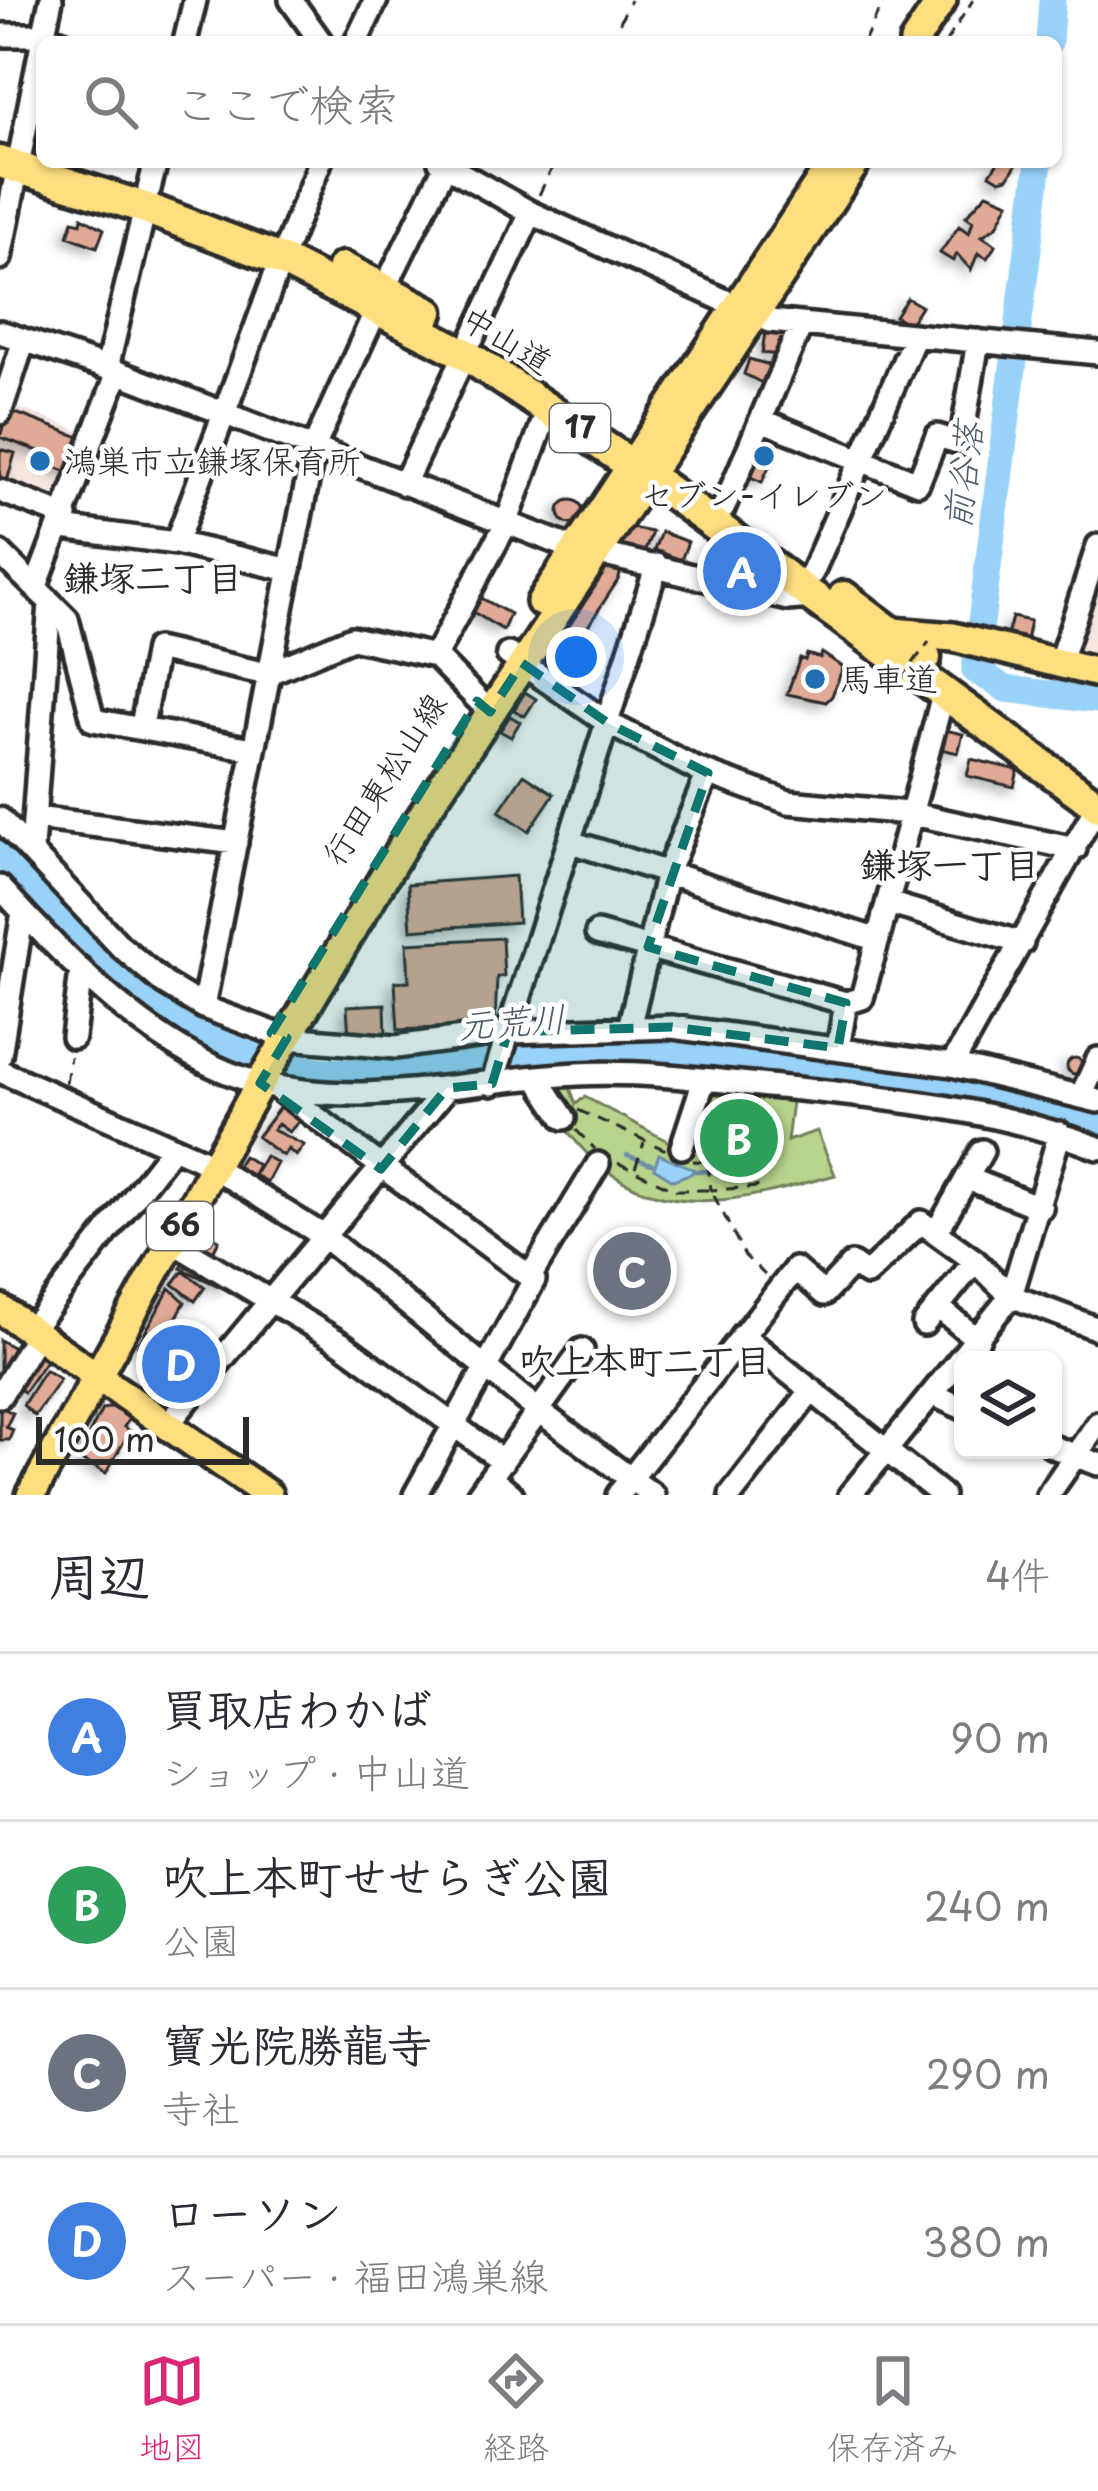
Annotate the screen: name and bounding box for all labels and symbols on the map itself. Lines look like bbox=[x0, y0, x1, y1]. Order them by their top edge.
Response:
street label: 中山道 bbox=[453, 291, 563, 385]
road number: 17 bbox=[550, 404, 610, 452]
water label: 前谷落 bbox=[928, 415, 995, 532]
place label: 鴻巣市立鎌塚保育所 bbox=[64, 434, 361, 484]
marker: セブン-イレブン bbox=[751, 443, 777, 469]
marker: 鴻巣市立鎌塚保育所 bbox=[27, 448, 53, 474]
place label: セブン-イレブン bbox=[641, 468, 887, 518]
pin: A bbox=[703, 526, 781, 616]
district label: 鎌塚二丁目 bbox=[63, 549, 243, 603]
your location bbox=[546, 627, 606, 687]
place label: 馬車道 bbox=[839, 652, 938, 702]
marker: 馬車道 bbox=[802, 666, 828, 692]
street label: 行田東松山線 bbox=[307, 681, 457, 875]
district label: 鎌塚一丁目 bbox=[860, 836, 1040, 890]
water label: 元荒川 bbox=[456, 989, 568, 1051]
pin: B bbox=[700, 1093, 778, 1183]
road number: 66 bbox=[147, 1202, 213, 1250]
pin: C bbox=[593, 1226, 671, 1316]
pin: D bbox=[142, 1319, 220, 1409]
district label: 吹上本町二丁目 bbox=[519, 1332, 771, 1386]
scale bar bbox=[36, 1411, 249, 1464]

